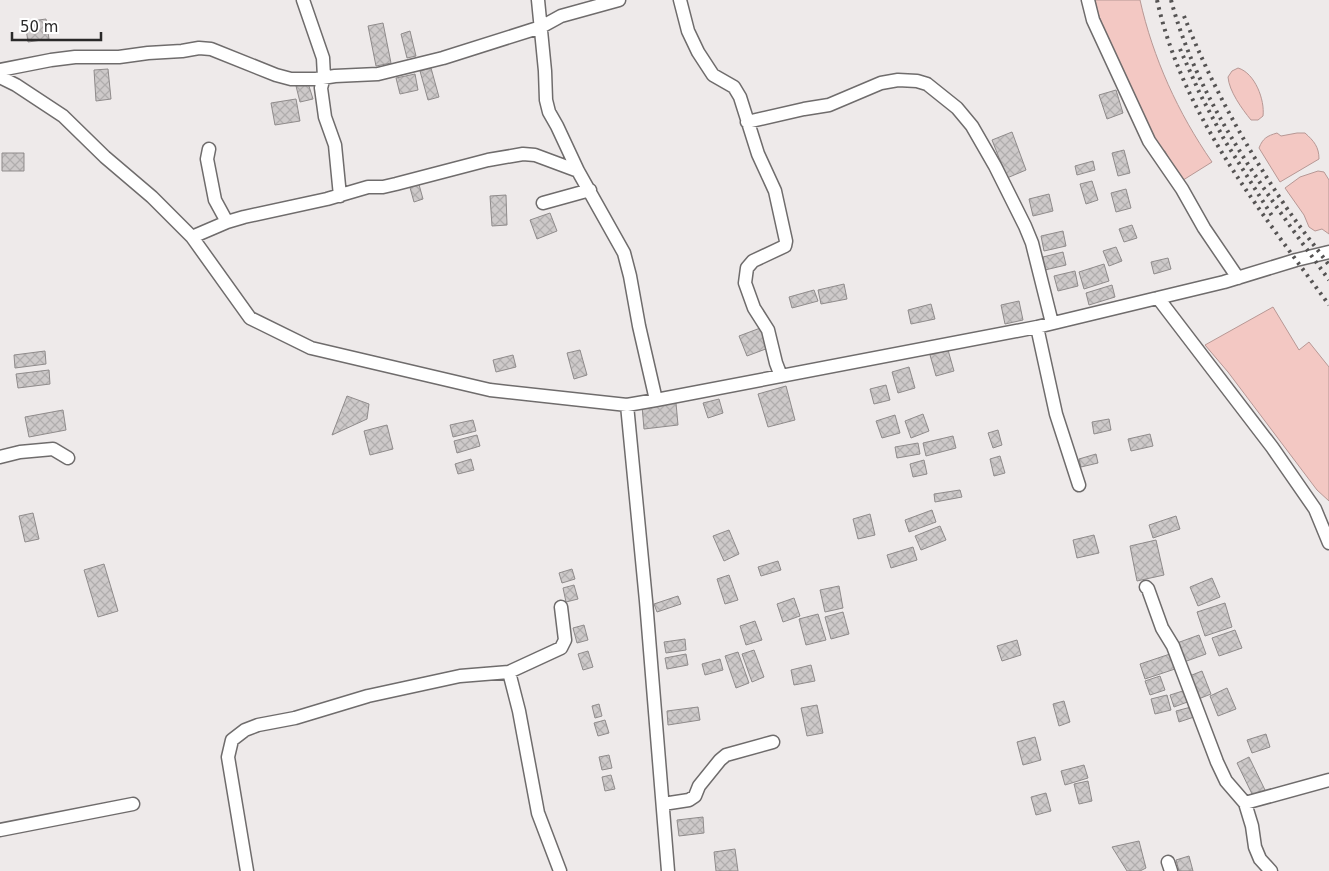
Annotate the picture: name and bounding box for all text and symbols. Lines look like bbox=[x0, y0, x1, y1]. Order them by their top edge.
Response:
scale bar bbox=[12, 10, 101, 42]
text: 50 m bbox=[20, 18, 58, 36]

